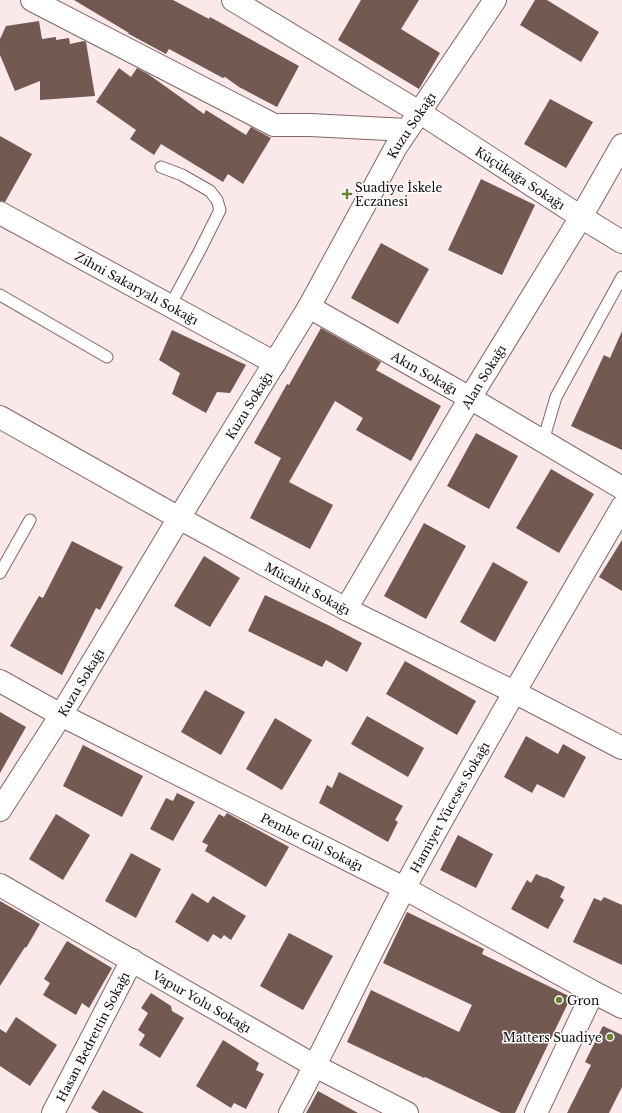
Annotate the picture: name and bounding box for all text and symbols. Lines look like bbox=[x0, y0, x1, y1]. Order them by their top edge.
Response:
street label: Kuzu Sokağı bbox=[384, 89, 438, 161]
street label: Küçükağa Sokağı bbox=[473, 143, 568, 212]
place label: Suadiye İskele Eczanesi bbox=[355, 179, 442, 209]
marker: Suadiye İskele Eczanesi bbox=[342, 189, 352, 199]
street label: Zihni Sakaryalı Sokağı bbox=[73, 248, 201, 327]
street label: Alan Sokağı bbox=[457, 342, 509, 412]
street label: Akın Sokağı bbox=[388, 347, 460, 397]
street label: Kuzu Sokağı bbox=[222, 369, 275, 442]
street label: Mücahit Sokağı bbox=[262, 559, 353, 617]
street label: Kuzu Sokağı bbox=[55, 646, 107, 719]
street label: Hamiyet Yüceses Sokağı bbox=[407, 739, 492, 875]
street label: Pembe Gül Sokağı bbox=[258, 810, 366, 874]
street label: Vapur Yolu Sokağı bbox=[149, 966, 254, 1035]
street label: Hasan Bedrettin Sokağı bbox=[53, 969, 132, 1104]
place label: Gron bbox=[567, 993, 599, 1008]
marker: Gron bbox=[554, 995, 564, 1005]
place label: Matters Suadiye bbox=[503, 1030, 602, 1045]
marker: Matters Suadiye bbox=[605, 1032, 615, 1042]

